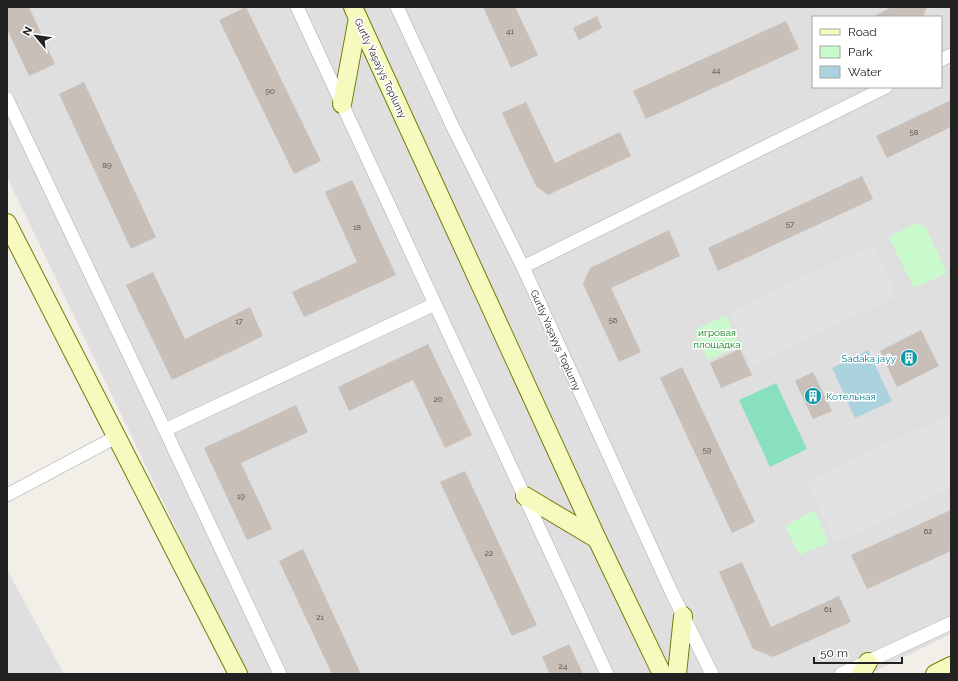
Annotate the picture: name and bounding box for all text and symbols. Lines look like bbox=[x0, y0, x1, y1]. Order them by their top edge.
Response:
north arrow bbox=[16, 16, 56, 56]
street label: Gurtly Ýaşaýyş Toplumy bbox=[353, 16, 409, 120]
legend bbox=[812, 16, 942, 88]
text: N bbox=[20, 25, 35, 38]
text: Road bbox=[848, 25, 877, 39]
house number: 41 bbox=[506, 26, 514, 36]
text: Park bbox=[848, 45, 873, 59]
house number: 44 bbox=[712, 65, 721, 75]
text: Water bbox=[848, 65, 882, 79]
house number: 90 bbox=[265, 86, 275, 96]
house number: 58 bbox=[909, 127, 919, 137]
house number: 89 bbox=[102, 160, 112, 170]
house number: 57 bbox=[786, 219, 795, 229]
house number: 18 bbox=[353, 222, 361, 232]
street label: Gurtly Ýaşaýyş Toplumy bbox=[528, 288, 583, 393]
house number: 56 bbox=[608, 315, 618, 325]
house number: 17 bbox=[235, 316, 244, 326]
park label: игровая площадка bbox=[693, 327, 741, 350]
building icon: Sadaka jaýy bbox=[899, 348, 919, 368]
place label: Sadaka jaýy bbox=[841, 353, 897, 364]
building icon: Котельная bbox=[803, 386, 823, 406]
place label: Котельная bbox=[826, 391, 876, 402]
house number: 20 bbox=[433, 394, 443, 404]
house number: 59 bbox=[702, 445, 712, 455]
house number: 19 bbox=[237, 491, 245, 501]
house number: 62 bbox=[924, 526, 933, 536]
house number: 22 bbox=[485, 548, 493, 558]
house number: 61 bbox=[824, 604, 833, 614]
house number: 21 bbox=[316, 612, 324, 622]
scale bar bbox=[814, 639, 902, 665]
text: 50 m bbox=[820, 646, 848, 660]
house number: 24 bbox=[559, 661, 568, 671]

